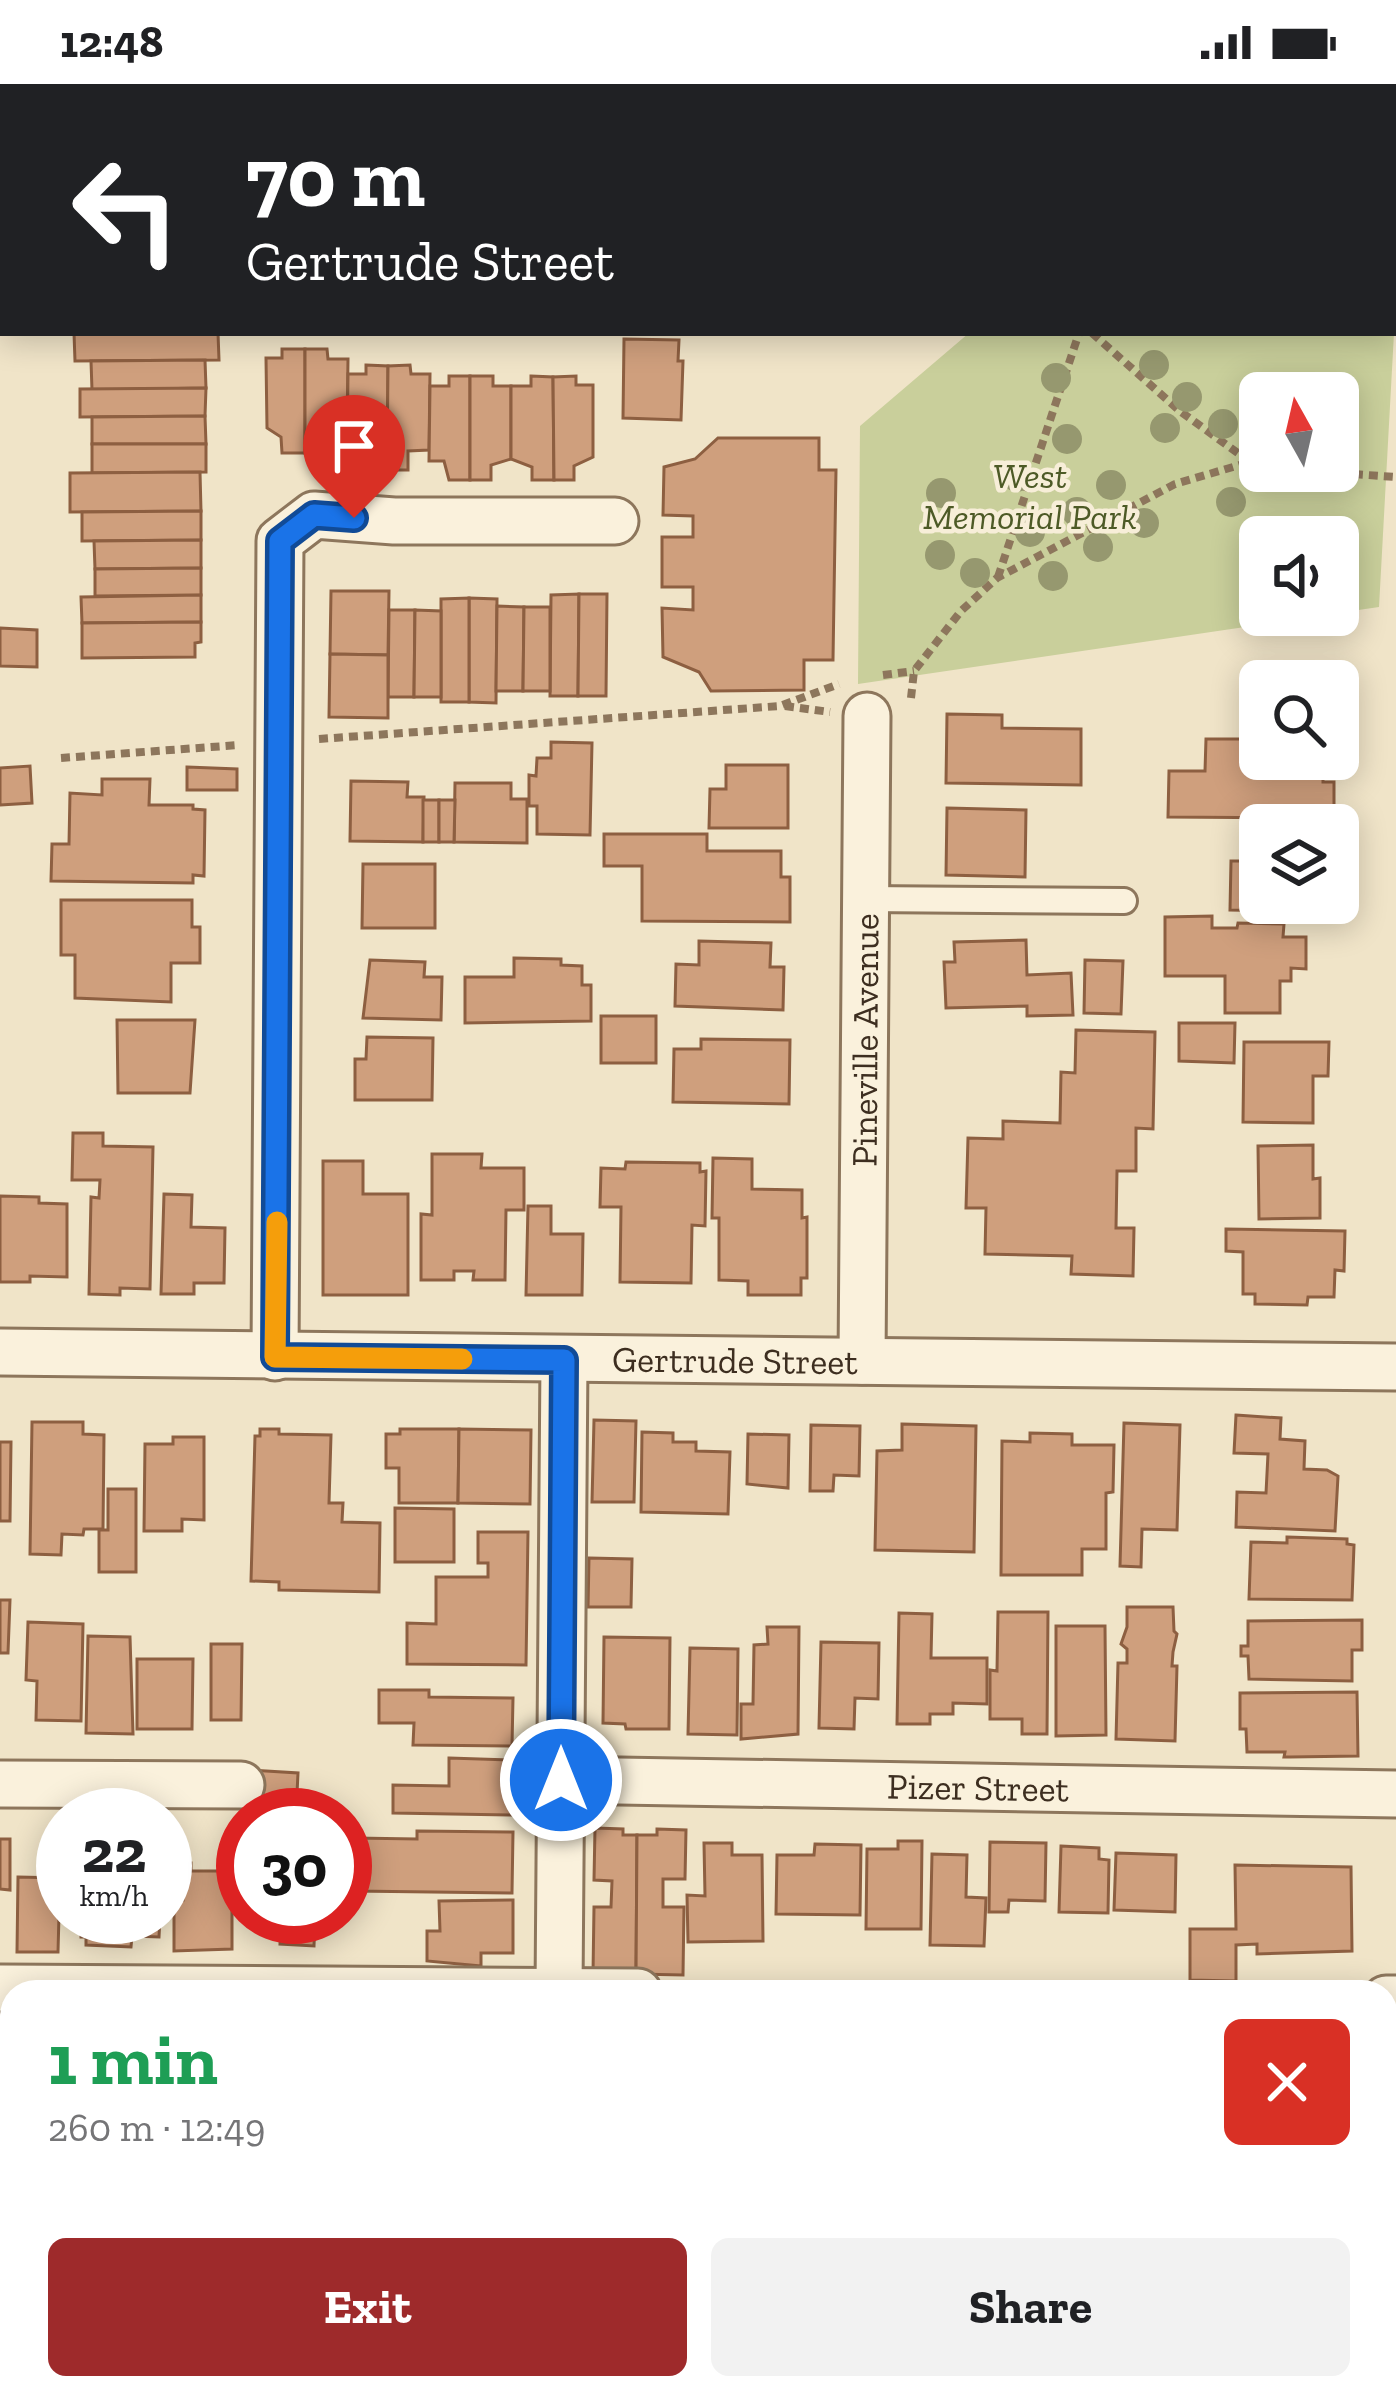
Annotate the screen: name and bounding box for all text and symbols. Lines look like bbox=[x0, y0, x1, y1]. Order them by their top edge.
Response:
text: 12:48 bbox=[60, 15, 163, 69]
text: 70 m bbox=[246, 127, 425, 228]
icon: left bbox=[48, 132, 204, 288]
text: Gertrude Street bbox=[246, 229, 614, 294]
north arrow bbox=[1239, 372, 1359, 492]
map controls bbox=[1239, 372, 1359, 924]
pin bbox=[303, 395, 405, 518]
icon: arrive bbox=[321, 413, 387, 479]
park label: West Memorial Park bbox=[923, 454, 1137, 538]
button: sound bbox=[1239, 516, 1359, 636]
button: search bbox=[1239, 660, 1359, 780]
button: layers bbox=[1239, 804, 1359, 924]
street label: Pineville Avenue bbox=[843, 913, 887, 1167]
street label: Gertrude Street bbox=[612, 1338, 859, 1383]
position arrow bbox=[498, 1717, 624, 1843]
street label: Pizer Street bbox=[887, 1764, 1070, 1811]
speed limit sign: 30 bbox=[216, 1788, 372, 1944]
text: 22 bbox=[82, 1815, 146, 1887]
text: km/h bbox=[80, 1878, 148, 1914]
text: 1 min bbox=[48, 2016, 218, 2102]
button: close bbox=[1224, 2019, 1350, 2145]
text: 260 m · 12:49 bbox=[48, 2104, 266, 2151]
button: Exit bbox=[48, 2238, 687, 2376]
button: Share bbox=[711, 2238, 1350, 2376]

